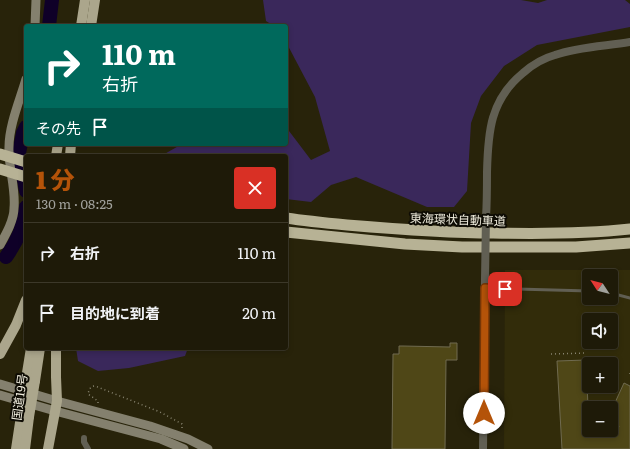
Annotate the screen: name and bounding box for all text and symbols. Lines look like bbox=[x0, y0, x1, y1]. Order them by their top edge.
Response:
text: 110 m bbox=[102, 32, 176, 74]
icon: right bbox=[36, 40, 88, 92]
text: 右折 bbox=[102, 70, 138, 97]
text: その先 bbox=[36, 116, 81, 139]
icon: arrive bbox=[89, 116, 111, 138]
text: 1 分 bbox=[36, 161, 75, 196]
button: close bbox=[234, 167, 276, 209]
text: 130 m · 08:25 bbox=[36, 194, 113, 213]
street label: 東海環状自動車道 bbox=[410, 208, 506, 230]
text: 右折 bbox=[70, 241, 100, 264]
text: 110 m bbox=[238, 241, 276, 264]
icon: right bbox=[36, 242, 58, 264]
north arrow bbox=[582, 269, 618, 305]
map controls bbox=[582, 269, 618, 437]
pin bbox=[488, 272, 522, 306]
icon: arrive bbox=[494, 278, 516, 300]
text: 目的地に到着 bbox=[70, 301, 160, 324]
text: 20 m bbox=[242, 301, 276, 324]
icon: arrive bbox=[36, 302, 58, 324]
button: sound bbox=[582, 313, 618, 349]
button: + bbox=[582, 357, 618, 393]
street label: 国道19号 bbox=[7, 372, 31, 422]
position arrow bbox=[463, 392, 505, 434]
button: − bbox=[582, 401, 618, 437]

